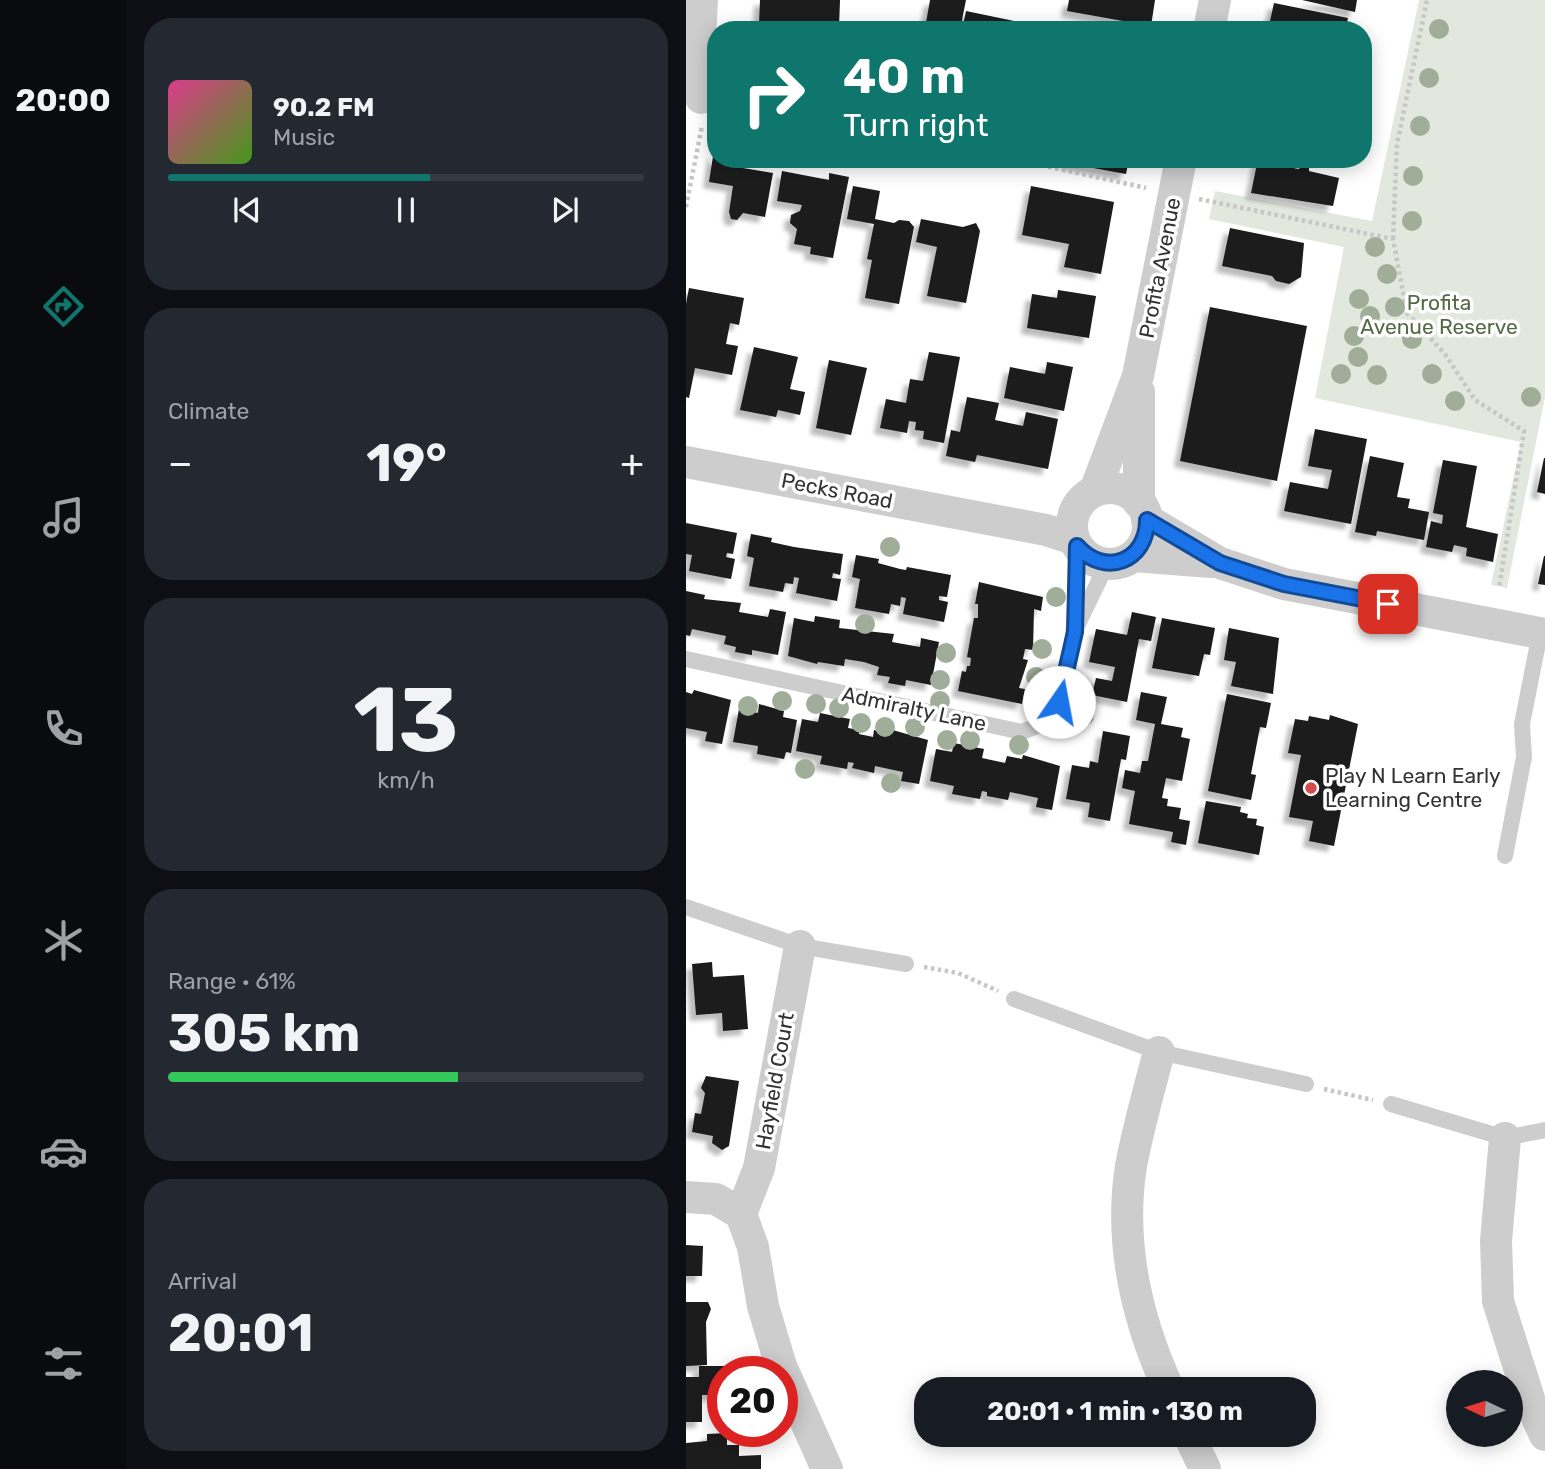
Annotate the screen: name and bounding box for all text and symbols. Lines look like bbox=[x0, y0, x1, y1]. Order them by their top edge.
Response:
text: 40 m bbox=[843, 47, 965, 105]
icon: right bbox=[728, 49, 819, 140]
text: 20:00 bbox=[15, 81, 111, 119]
text: 90.2 FM bbox=[273, 92, 375, 123]
text: Turn right bbox=[843, 106, 988, 144]
text: Music bbox=[273, 123, 335, 151]
icon: previous bbox=[228, 191, 266, 229]
icon: pause bbox=[387, 191, 425, 229]
icon: next bbox=[546, 191, 584, 229]
street label: Profita Avenue bbox=[1134, 196, 1185, 340]
icon: directions bbox=[39, 282, 88, 331]
park label: Profita Avenue Reserve bbox=[1360, 290, 1518, 339]
text: Climate bbox=[168, 397, 249, 425]
text: 19° bbox=[366, 432, 447, 494]
text: − bbox=[168, 440, 193, 486]
text: + bbox=[620, 440, 644, 486]
street label: Pecks Road bbox=[779, 467, 895, 514]
icon: music bbox=[39, 493, 88, 542]
pin bbox=[1358, 574, 1418, 634]
icon: arrive bbox=[1369, 585, 1407, 623]
position arrow bbox=[1022, 665, 1096, 739]
text: 13 bbox=[353, 666, 459, 774]
street label: Admiralty Lane bbox=[840, 681, 989, 736]
icon: phone bbox=[39, 704, 88, 753]
place label: Play N Learn Early Learning Centre bbox=[1325, 763, 1501, 812]
text: km/h bbox=[377, 766, 435, 794]
marker: Play N Learn Early Learning Centre bbox=[1303, 780, 1319, 796]
icon: climate bbox=[39, 916, 88, 965]
text: Range · 61% bbox=[168, 967, 296, 995]
text: 305 km bbox=[168, 1002, 360, 1064]
street label: Hayfield Court bbox=[750, 1010, 799, 1151]
icon: car bbox=[39, 1127, 88, 1176]
text: Arrival bbox=[168, 1267, 237, 1295]
text: 20:01 bbox=[168, 1302, 314, 1364]
icon: filters bbox=[39, 1339, 88, 1388]
speed limit sign: 20 bbox=[707, 1356, 798, 1447]
north arrow bbox=[1446, 1370, 1522, 1447]
map controls bbox=[1446, 1370, 1523, 1447]
text: 20:01 · 1 min · 130 m bbox=[987, 1396, 1243, 1427]

